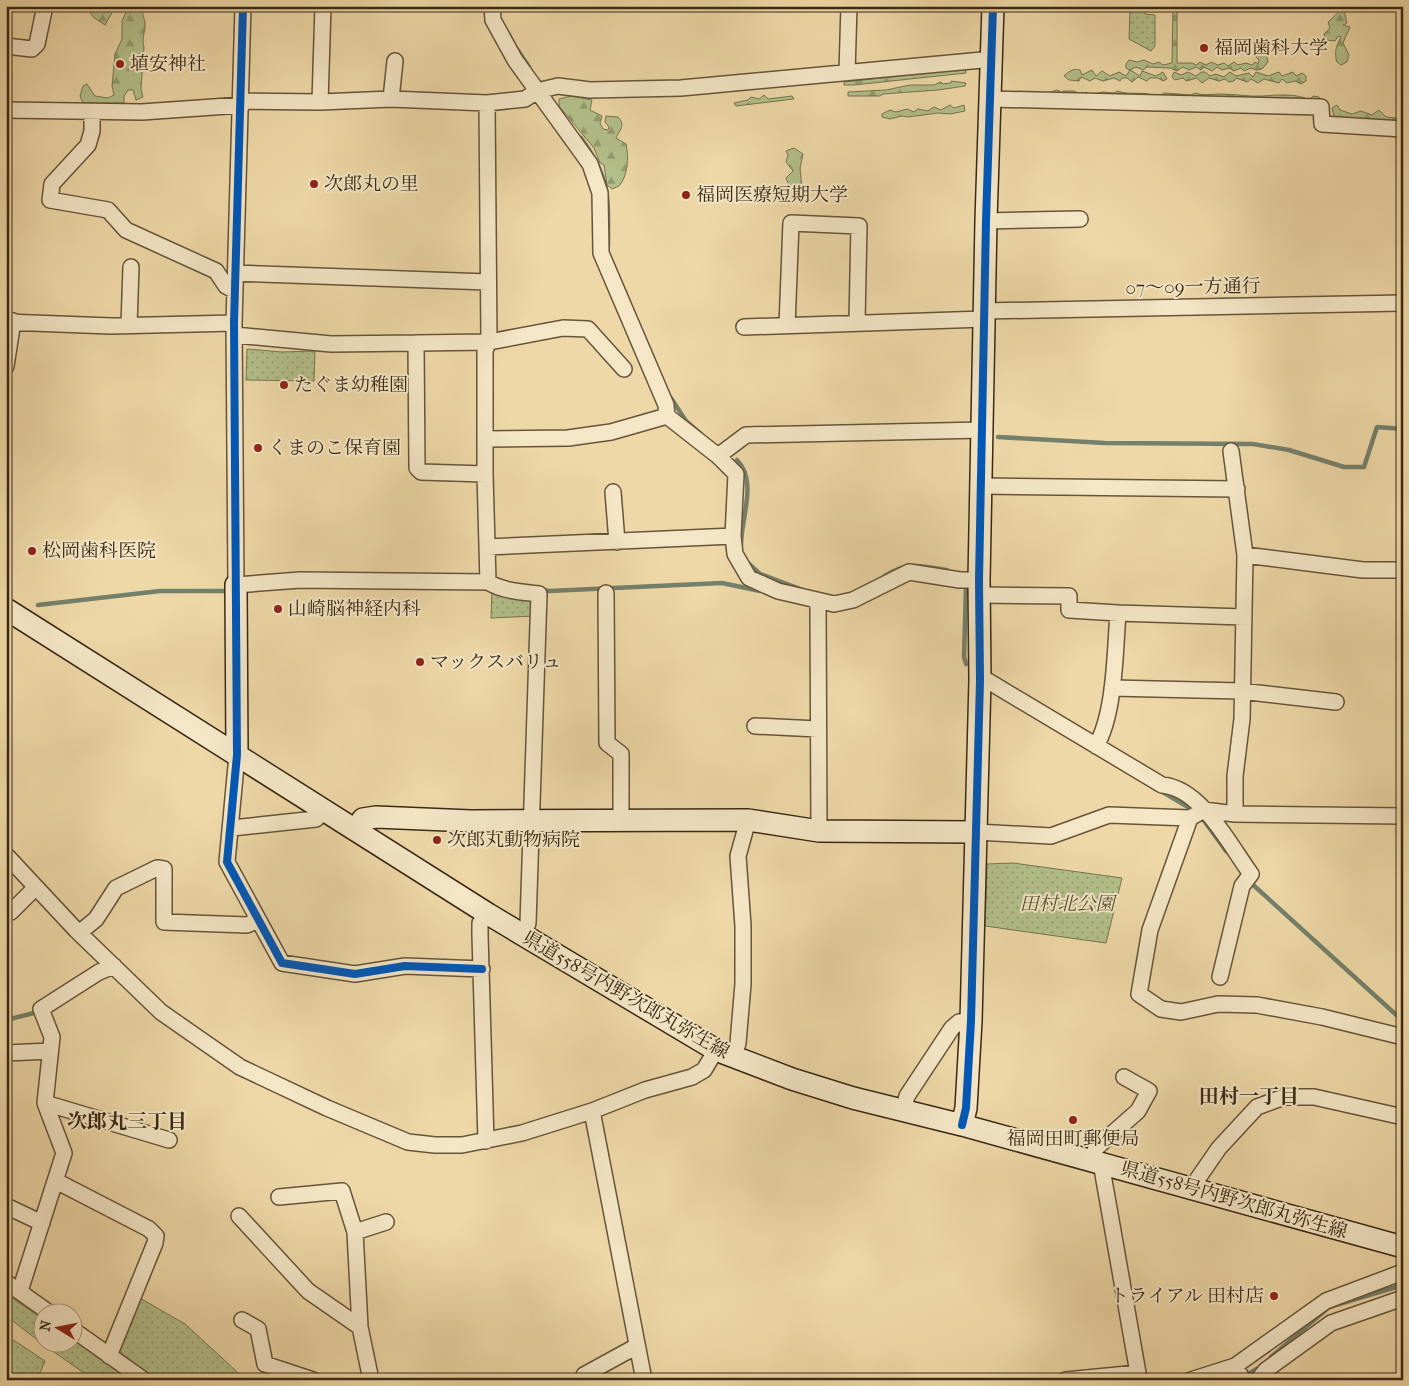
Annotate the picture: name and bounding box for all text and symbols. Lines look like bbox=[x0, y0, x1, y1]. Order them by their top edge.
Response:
place label: 福岡歯科大学 bbox=[1214, 37, 1328, 59]
marker: 福岡歯科大学 bbox=[1198, 42, 1210, 54]
place label: 埴安神社 bbox=[130, 53, 206, 75]
marker: 埴安神社 bbox=[114, 58, 126, 70]
place label: 次郎丸の里 bbox=[324, 173, 419, 195]
marker: 次郎丸の里 bbox=[308, 178, 320, 190]
place label: 福岡医療短期大学 bbox=[696, 184, 848, 206]
marker: 福岡医療短期大学 bbox=[680, 189, 692, 201]
street label: 07～09一方通行 bbox=[1125, 275, 1261, 299]
place label: たぐま幼稚園 bbox=[294, 374, 408, 396]
marker: たぐま幼稚園 bbox=[278, 379, 290, 391]
place label: くまのこ保育園 bbox=[268, 437, 401, 459]
marker: くまのこ保育園 bbox=[252, 442, 264, 454]
place label: 松岡歯科医院 bbox=[42, 540, 156, 562]
marker: 松岡歯科医院 bbox=[26, 545, 38, 557]
place label: 山崎脳神経内科 bbox=[288, 598, 421, 620]
marker: 山崎脳神経内科 bbox=[272, 603, 284, 615]
place label: マックスバリュ bbox=[430, 651, 561, 673]
marker: マックスバリュ bbox=[414, 656, 426, 668]
place label: 次郎丸動物病院 bbox=[447, 829, 580, 851]
marker: 次郎丸動物病院 bbox=[431, 834, 443, 846]
park label: 田村北公園 bbox=[1019, 893, 1117, 915]
street label: 県道558号内野次郎丸弥生線 bbox=[519, 927, 733, 1063]
district label: 田村一丁目 bbox=[1199, 1085, 1299, 1108]
district label: 次郎丸三丁目 bbox=[67, 1110, 187, 1133]
marker: 福岡田町郵便局 bbox=[1067, 1114, 1079, 1126]
place label: 福岡田町郵便局 bbox=[1006, 1128, 1140, 1150]
street label: 県道558号内野次郎丸弥生線 bbox=[1118, 1157, 1350, 1243]
place label: トライアル 田村店 bbox=[1110, 1285, 1264, 1307]
marker: トライアル 田村店 bbox=[1268, 1290, 1280, 1302]
north arrow bbox=[32, 1304, 82, 1354]
text: N bbox=[36, 1319, 55, 1333]

